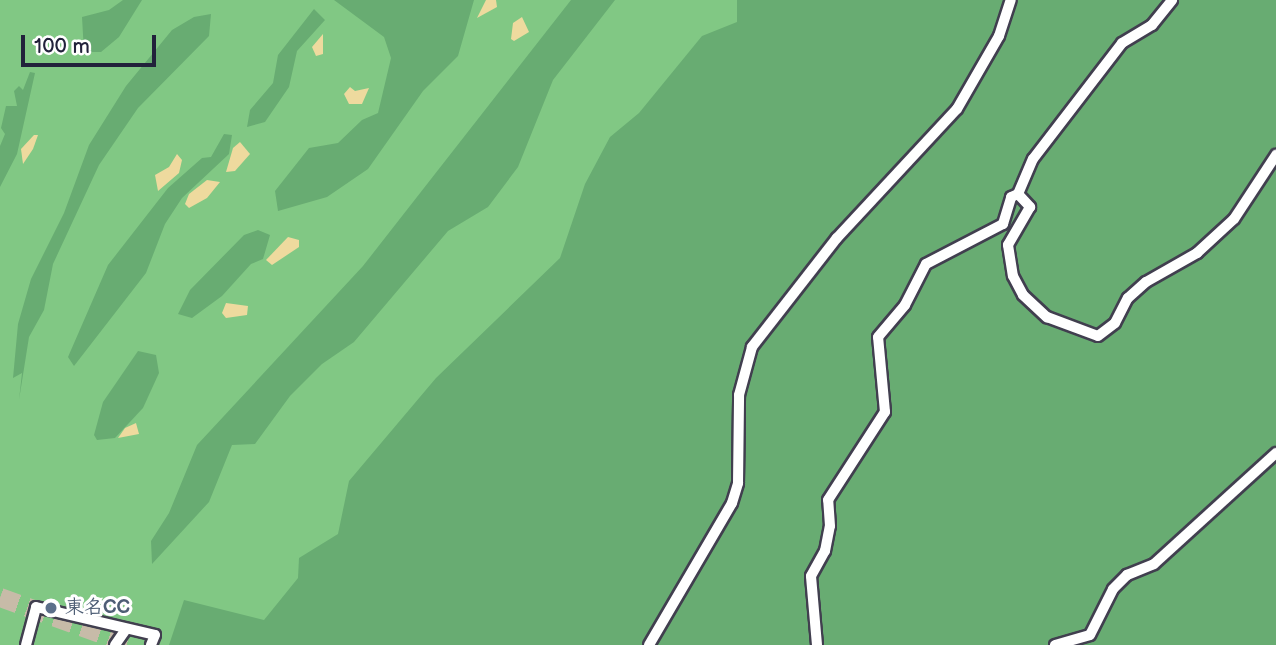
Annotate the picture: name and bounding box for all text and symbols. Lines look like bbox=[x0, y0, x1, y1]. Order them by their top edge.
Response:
scale bar bbox=[24, 21, 159, 65]
text: 100 m bbox=[34, 34, 90, 59]
place label: 東名CC bbox=[65, 597, 130, 619]
marker: 東名CC bbox=[43, 600, 59, 616]

